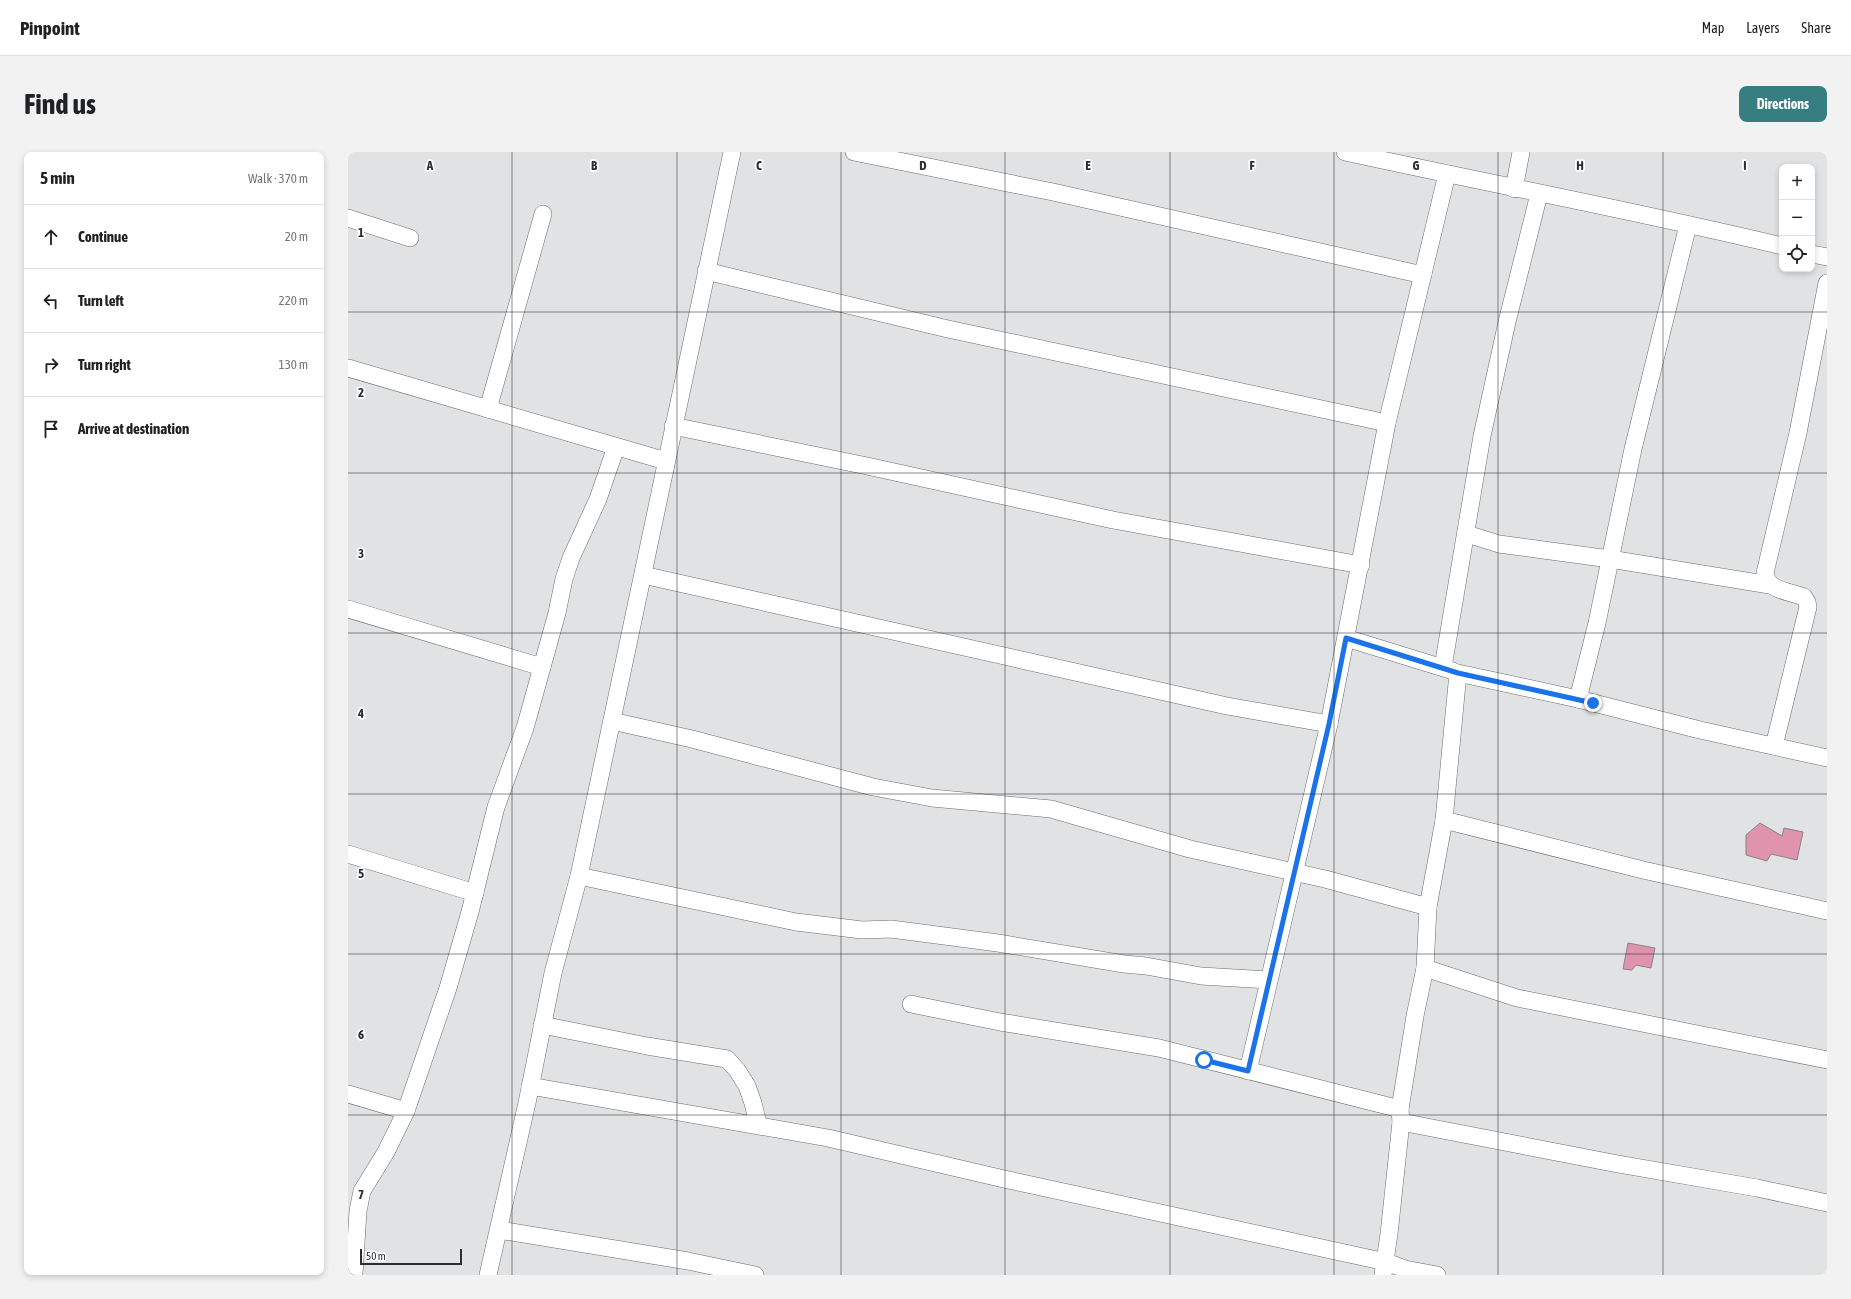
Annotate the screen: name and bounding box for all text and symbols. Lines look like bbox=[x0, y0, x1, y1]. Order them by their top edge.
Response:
text: Pinpoint bbox=[20, 17, 80, 39]
text: Map bbox=[1702, 20, 1724, 36]
text: Layers bbox=[1746, 20, 1779, 36]
text: Share bbox=[1801, 20, 1831, 36]
button: Directions bbox=[1739, 86, 1827, 122]
text: Find us bbox=[24, 88, 96, 120]
text: A bbox=[426, 158, 434, 173]
text: B bbox=[591, 158, 598, 173]
text: C bbox=[756, 158, 762, 173]
text: D bbox=[919, 158, 927, 173]
text: E bbox=[1085, 158, 1091, 173]
text: F bbox=[1249, 158, 1255, 173]
text: G bbox=[1413, 158, 1420, 173]
text: H bbox=[1576, 158, 1584, 173]
text: I bbox=[1743, 158, 1747, 173]
map controls bbox=[1779, 164, 1815, 272]
button: + bbox=[1779, 164, 1815, 200]
text: 5 min bbox=[40, 168, 75, 188]
text: Walk · 370 m bbox=[248, 171, 308, 186]
button: − bbox=[1779, 200, 1815, 236]
text: 1 bbox=[358, 225, 364, 240]
icon: ahead bbox=[40, 226, 62, 248]
text: Continue bbox=[78, 228, 128, 245]
text: 20 m bbox=[285, 229, 308, 244]
button: locate bbox=[1779, 236, 1815, 272]
icon: left bbox=[40, 290, 62, 312]
text: Turn left bbox=[78, 292, 124, 309]
text: 220 m bbox=[279, 293, 308, 308]
icon: right bbox=[40, 354, 62, 376]
text: Turn right bbox=[78, 356, 131, 373]
text: 130 m bbox=[279, 357, 308, 372]
text: 2 bbox=[358, 385, 364, 400]
icon: arrive bbox=[40, 418, 62, 440]
text: Arrive at destination bbox=[78, 420, 189, 437]
text: 3 bbox=[358, 546, 364, 561]
route end bbox=[1584, 694, 1602, 712]
text: 4 bbox=[357, 706, 364, 721]
text: 5 bbox=[358, 866, 364, 881]
text: 6 bbox=[358, 1027, 364, 1042]
route start bbox=[1195, 1051, 1213, 1069]
text: 7 bbox=[358, 1187, 364, 1202]
scale bar bbox=[360, 1247, 462, 1266]
text: 50 m bbox=[366, 1250, 386, 1262]

